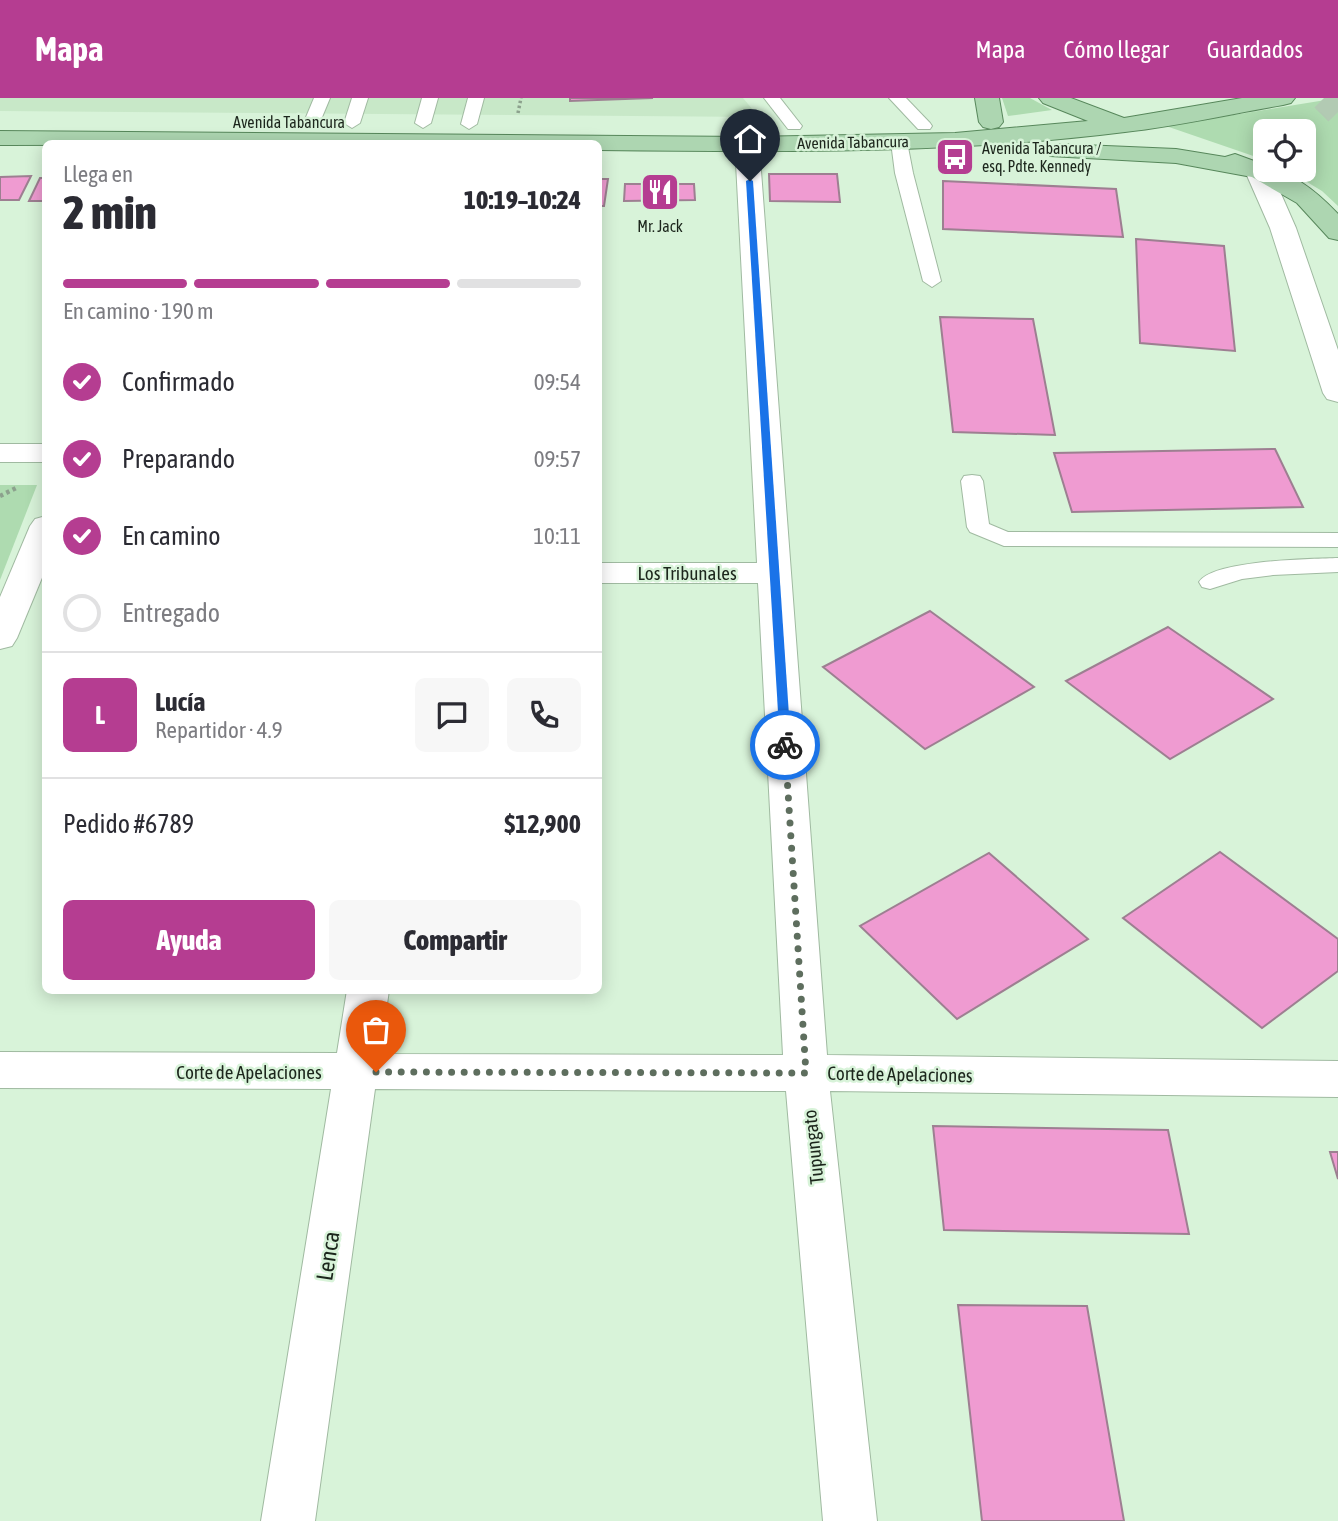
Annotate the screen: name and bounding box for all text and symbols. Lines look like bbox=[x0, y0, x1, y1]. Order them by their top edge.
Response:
text: Mapa bbox=[35, 30, 103, 68]
text: Mapa bbox=[976, 36, 1025, 63]
text: Cómo llegar bbox=[1063, 36, 1169, 63]
text: Guardados bbox=[1207, 36, 1303, 63]
pin bbox=[720, 109, 780, 181]
street label: Avenida Tabancura bbox=[233, 113, 345, 131]
map controls bbox=[1253, 119, 1316, 182]
button: locate bbox=[1253, 119, 1316, 182]
icon: home bbox=[731, 120, 769, 158]
street label: Avenida Tabancura bbox=[797, 132, 909, 152]
bus stop icon: Avenida Tabancura / esq. Pdte. Kennedy bbox=[934, 136, 976, 178]
place label: Avenida Tabancura / esq. Pdte. Kennedy bbox=[982, 139, 1102, 176]
text: Llega en bbox=[63, 161, 133, 187]
restaurant icon: Mr. Jack bbox=[639, 171, 681, 213]
text: 10:19–10:24 bbox=[464, 185, 581, 215]
text: 2 min bbox=[63, 186, 157, 239]
place label: Mr. Jack bbox=[637, 217, 683, 235]
text: En camino · 190 m bbox=[63, 298, 214, 324]
icon: check bbox=[63, 363, 101, 401]
text: Confirmado bbox=[122, 367, 235, 397]
text: 09:54 bbox=[534, 369, 581, 395]
icon: check bbox=[63, 440, 101, 478]
text: Preparando bbox=[122, 444, 235, 474]
text: 09:57 bbox=[534, 446, 581, 472]
icon: check bbox=[63, 517, 101, 555]
text: En camino bbox=[122, 521, 221, 551]
text: 10:11 bbox=[533, 523, 581, 549]
street label: Los Tribunales bbox=[637, 562, 737, 584]
text: Entregado bbox=[122, 598, 220, 628]
button: chat bbox=[415, 678, 489, 752]
button: phone bbox=[507, 678, 581, 752]
text: Lucía bbox=[155, 687, 205, 717]
text: L bbox=[95, 700, 105, 730]
courier bbox=[750, 710, 820, 780]
text: Repartidor · 4.9 bbox=[155, 717, 282, 743]
icon: bike bbox=[766, 726, 804, 764]
text: Pedido #6789 bbox=[63, 809, 194, 839]
text: $12,900 bbox=[504, 809, 581, 839]
button: Ayuda bbox=[63, 900, 315, 980]
button: Compartir bbox=[329, 900, 581, 980]
pin bbox=[346, 1000, 406, 1072]
icon: bag bbox=[357, 1011, 395, 1049]
street label: Corte de Apelaciones bbox=[176, 1061, 322, 1083]
street label: Corte de Apelaciones bbox=[827, 1062, 973, 1086]
street label: Tupungato bbox=[798, 1109, 828, 1185]
street label: Lenca bbox=[311, 1229, 345, 1283]

